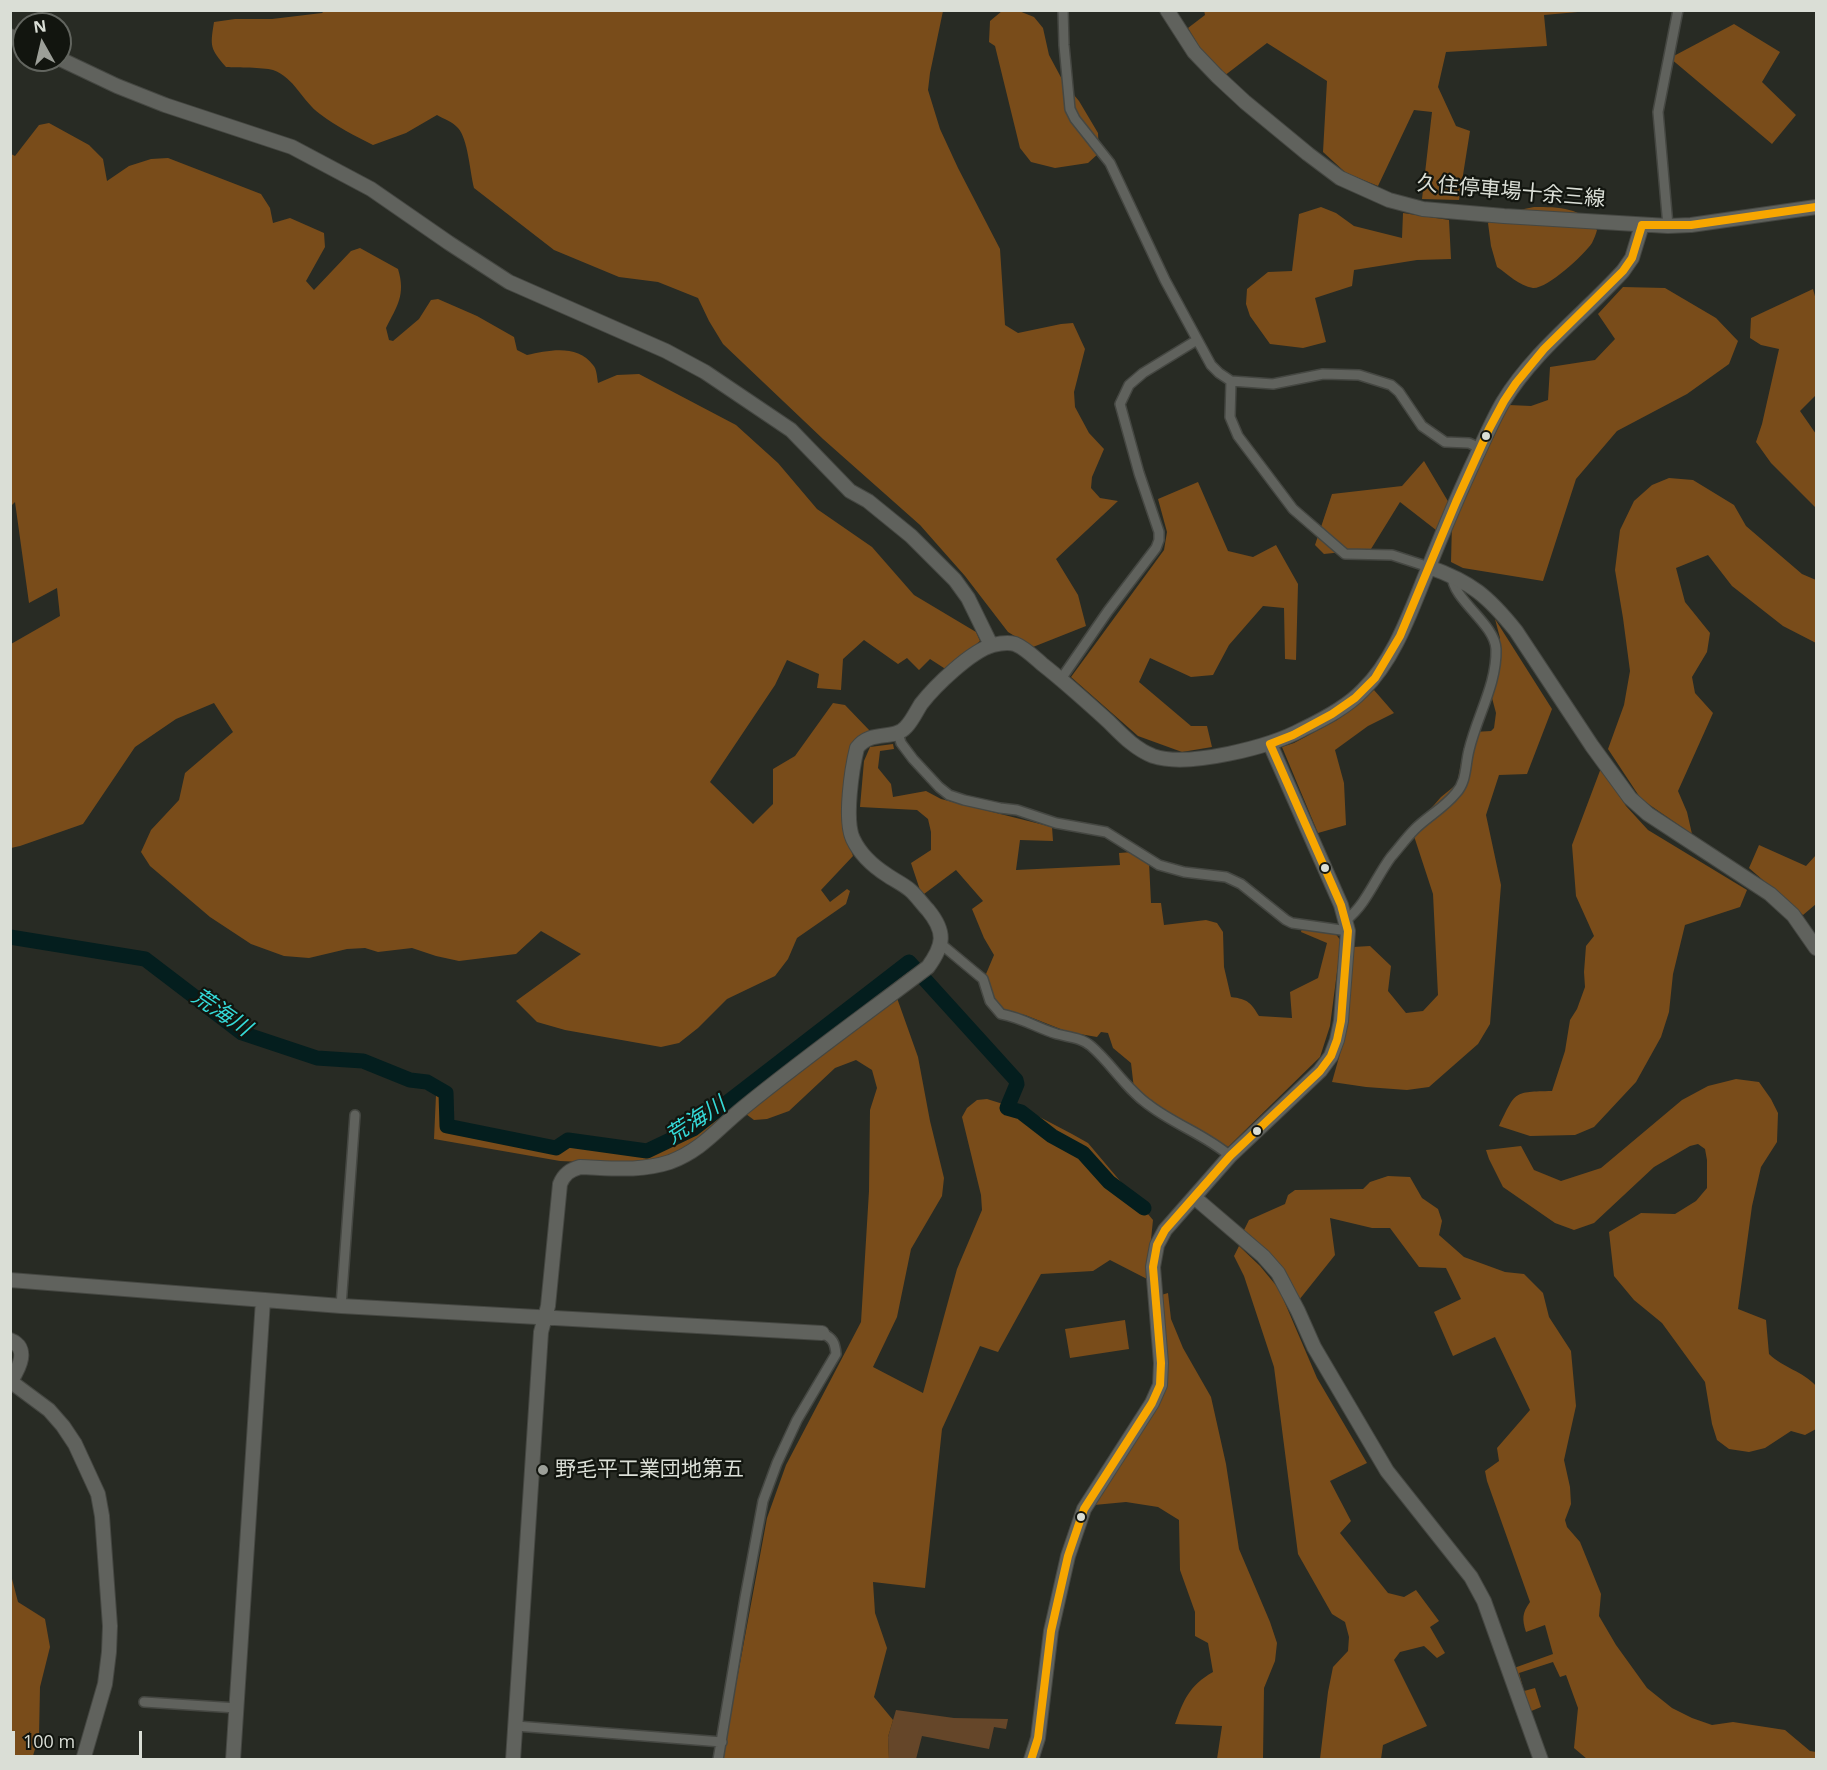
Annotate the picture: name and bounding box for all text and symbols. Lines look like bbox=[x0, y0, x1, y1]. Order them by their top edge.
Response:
north arrow bbox=[12, 12, 72, 72]
text: N bbox=[32, 14, 48, 38]
street label: 久住停車場十余三線 bbox=[1416, 171, 1606, 213]
unlabelled marker bbox=[1480, 430, 1492, 442]
unlabelled marker bbox=[1319, 862, 1331, 874]
water label: 荒海川 bbox=[186, 984, 256, 1042]
water label: 荒海川 bbox=[661, 1092, 731, 1150]
unlabelled marker bbox=[1251, 1125, 1263, 1137]
place label: 野毛平工業団地第五 bbox=[555, 1457, 744, 1483]
marker: 野毛平工業団地第五 bbox=[536, 1463, 550, 1477]
unlabelled marker bbox=[1075, 1511, 1087, 1523]
scale bar bbox=[15, 1719, 146, 1757]
text: 100 m bbox=[23, 1729, 75, 1753]

